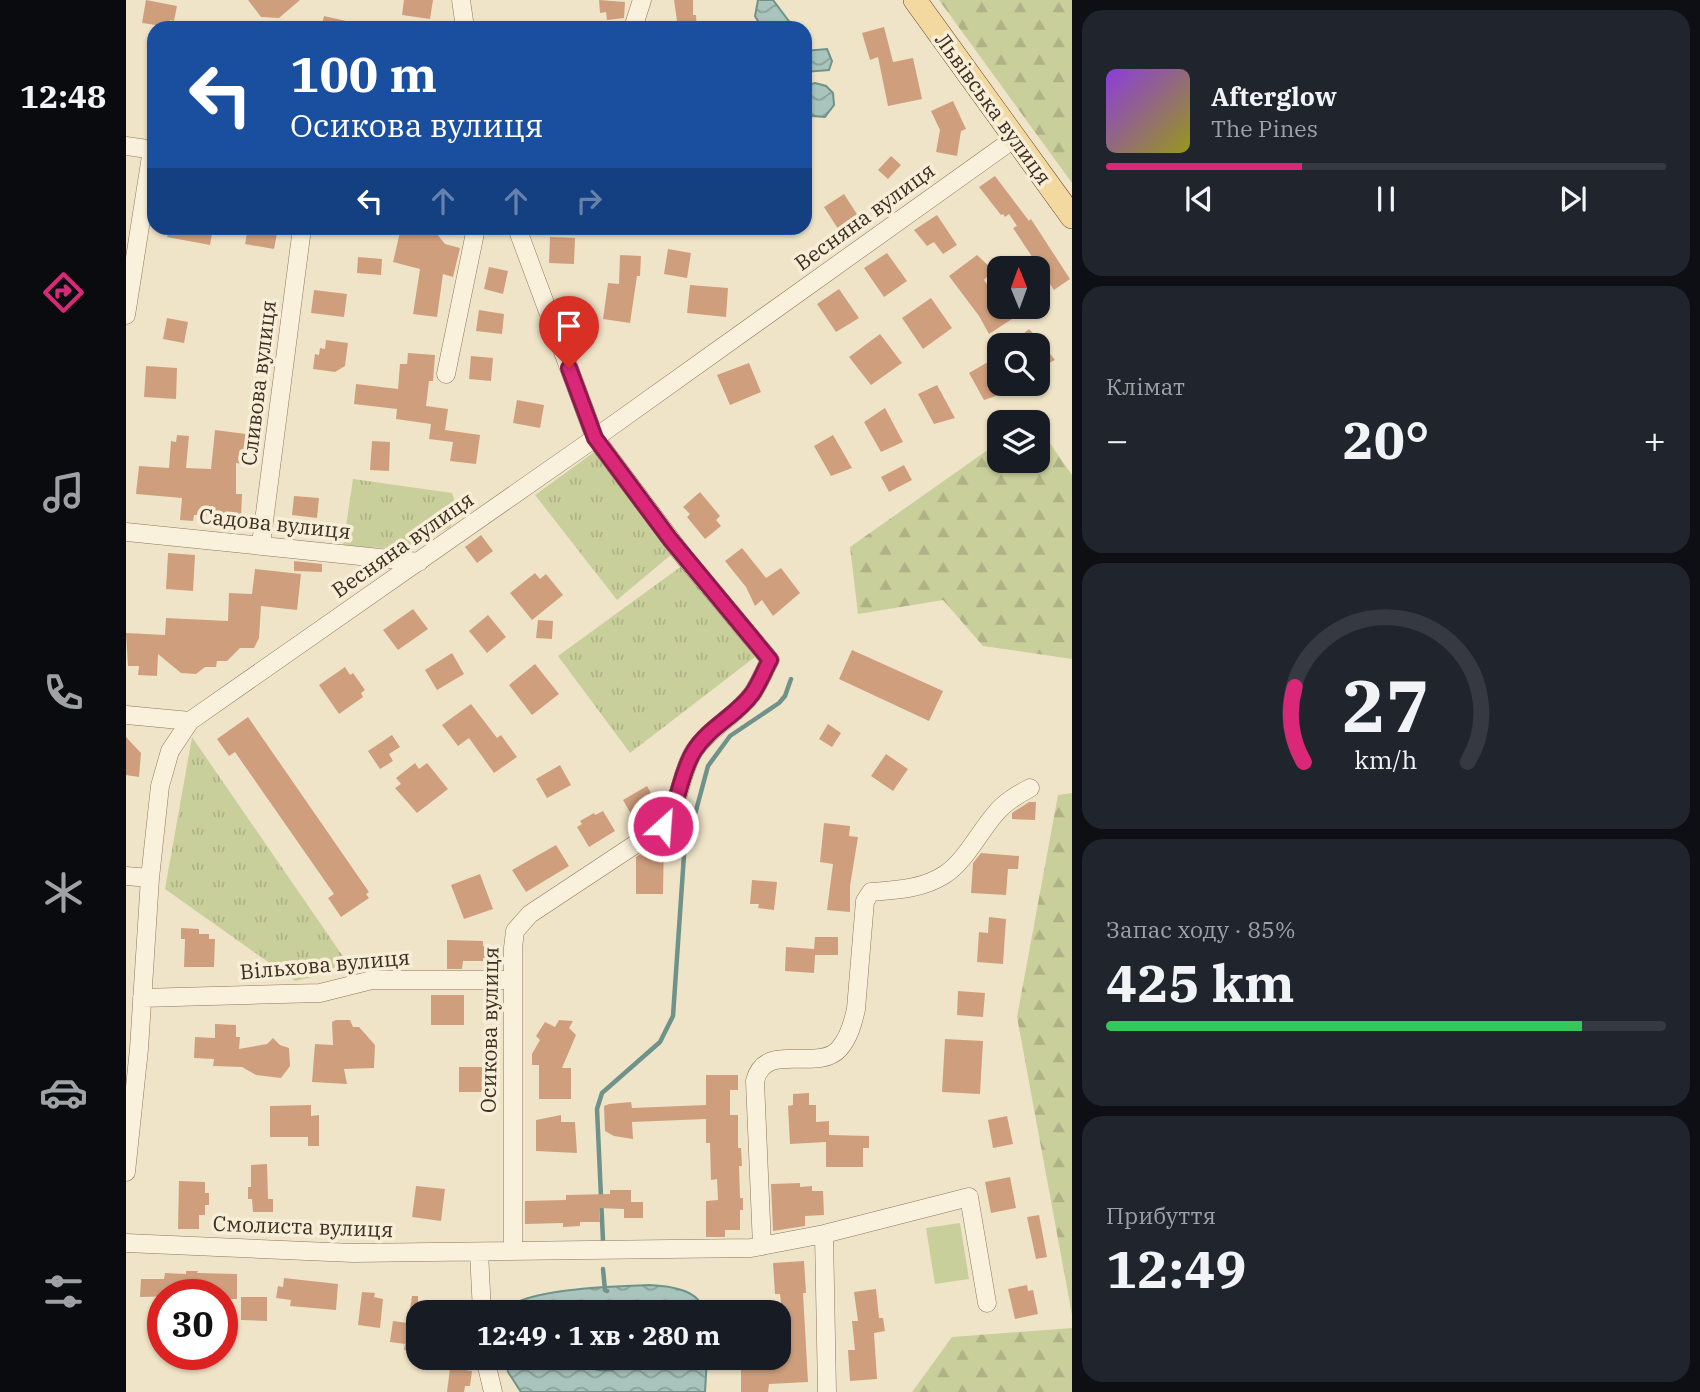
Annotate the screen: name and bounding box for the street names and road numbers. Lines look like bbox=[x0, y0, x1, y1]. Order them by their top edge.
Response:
street label: Львівська вулиця bbox=[929, 27, 1058, 190]
street label: Весняна вулиця bbox=[789, 156, 940, 277]
street label: Сливова вулиця bbox=[234, 299, 282, 467]
street label: Весняна вулиця bbox=[326, 485, 479, 604]
street label: Садова вулиця bbox=[198, 501, 352, 545]
street label: Вільхова вулиця bbox=[239, 943, 411, 985]
street label: Осикова вулиця bbox=[474, 947, 504, 1113]
street label: Смолиста вулиця bbox=[212, 1209, 394, 1243]

